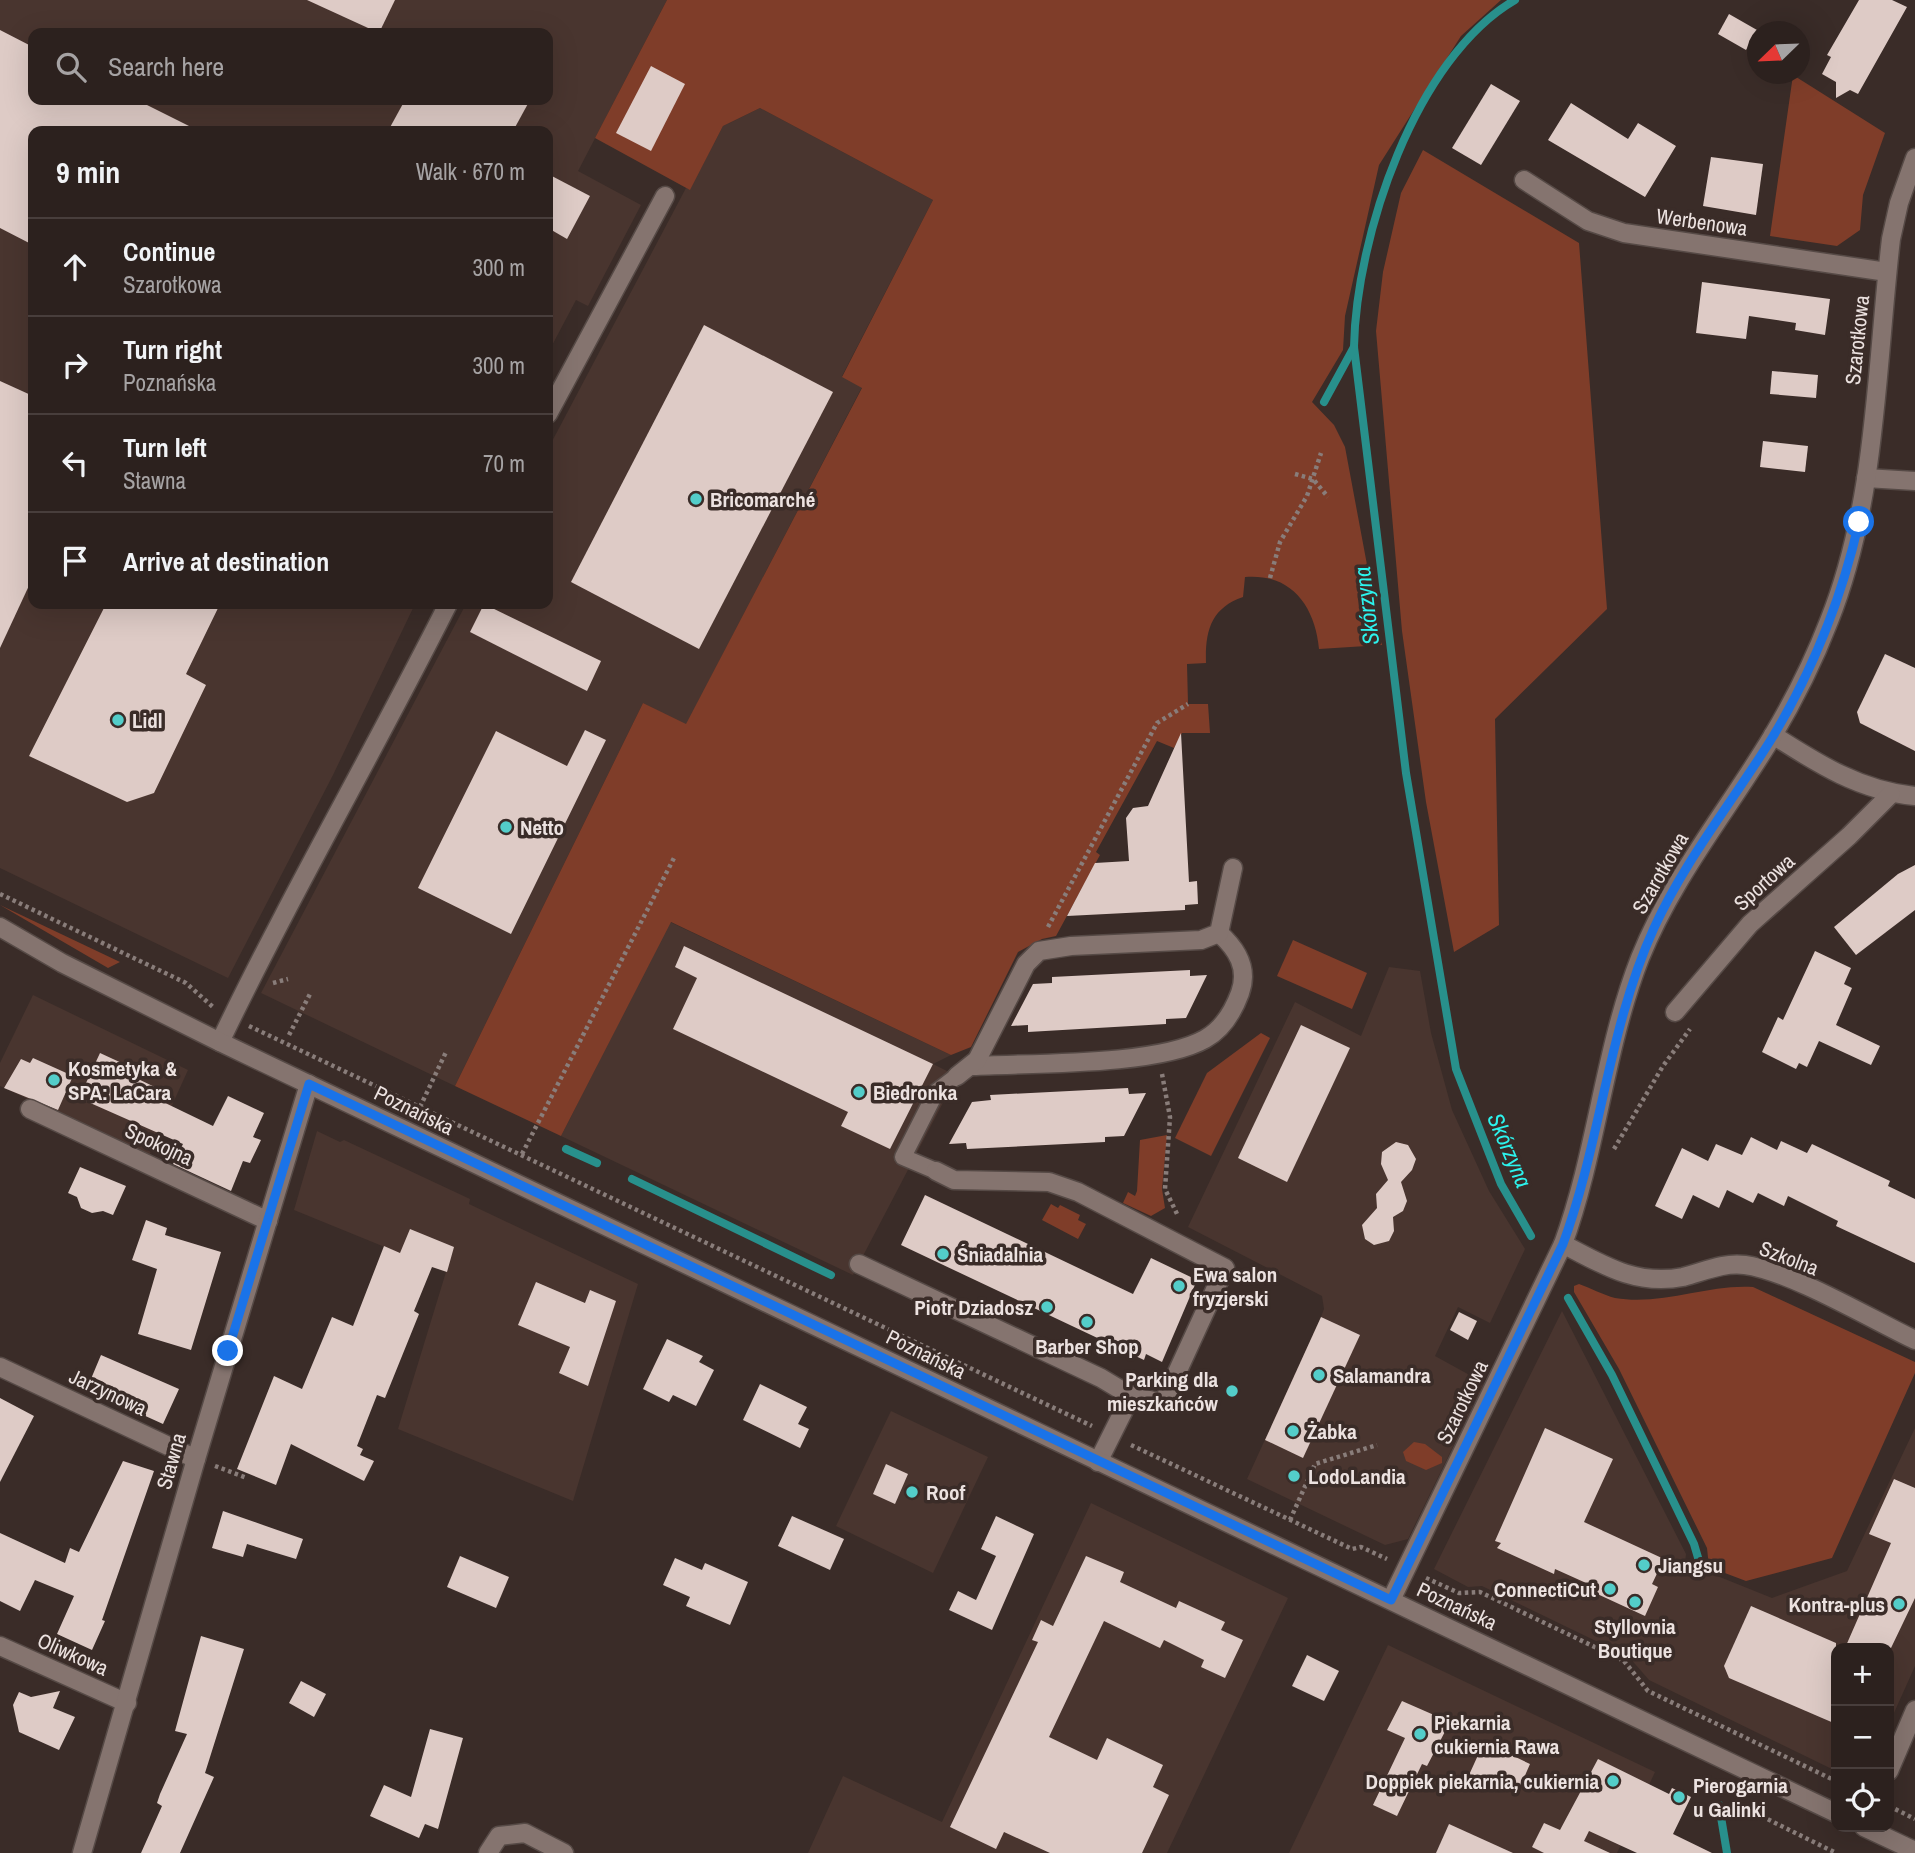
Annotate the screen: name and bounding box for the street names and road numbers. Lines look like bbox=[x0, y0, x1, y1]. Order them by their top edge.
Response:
street label: Werbenowa bbox=[1655, 201, 1750, 243]
street label: Szarotkowa bbox=[1838, 293, 1876, 386]
street label: Szarotkowa bbox=[1625, 826, 1695, 919]
street label: Sportowa bbox=[1727, 847, 1801, 917]
street label: Poznańska bbox=[369, 1078, 459, 1142]
street label: Spokojna bbox=[120, 1116, 198, 1172]
street label: Szkolna bbox=[1755, 1233, 1823, 1283]
street label: Poznańska bbox=[881, 1322, 971, 1386]
street label: Szarotkowa bbox=[1429, 1355, 1495, 1449]
street label: Jarzynowa bbox=[65, 1361, 152, 1423]
street label: Stawna bbox=[149, 1429, 193, 1493]
street label: Poznańska bbox=[1412, 1575, 1502, 1637]
street label: Oliwkowa bbox=[33, 1626, 113, 1683]

